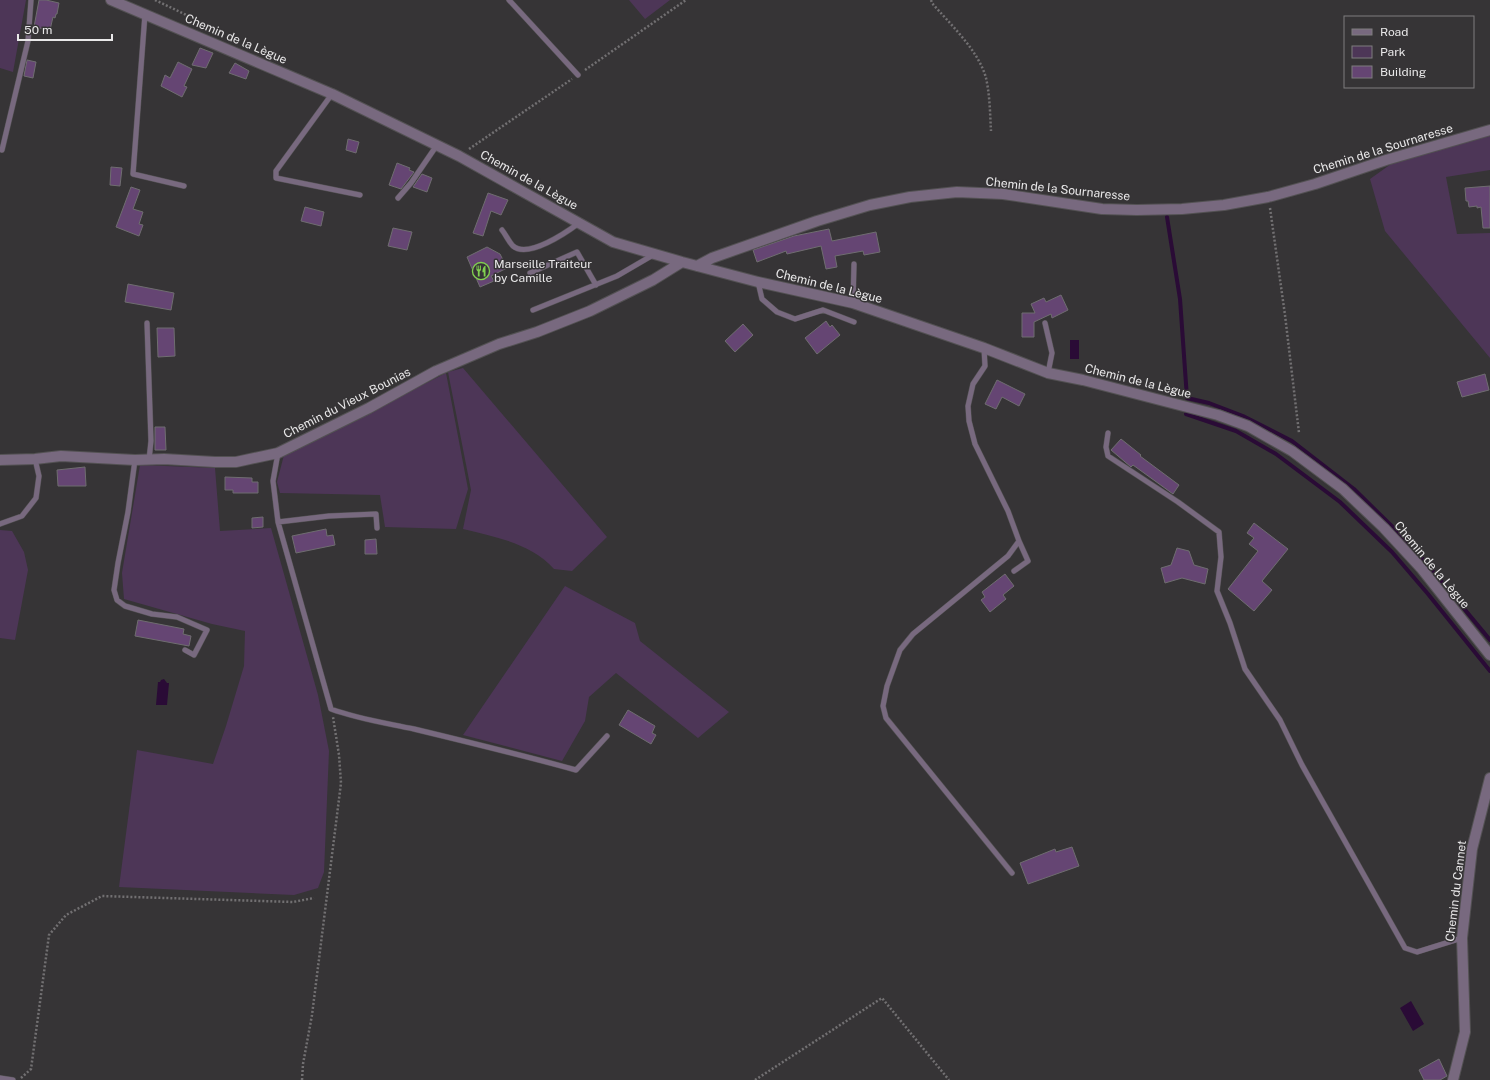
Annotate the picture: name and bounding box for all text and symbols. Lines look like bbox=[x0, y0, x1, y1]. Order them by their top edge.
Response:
street label: Chemin de la Lègue bbox=[183, 11, 289, 67]
scale bar bbox=[18, 16, 112, 42]
legend bbox=[1344, 16, 1474, 88]
text: 50 m bbox=[24, 23, 52, 37]
text: Road bbox=[1380, 25, 1408, 39]
text: Park bbox=[1380, 45, 1406, 59]
text: Building bbox=[1380, 65, 1426, 79]
street label: Chemin de la Sournaresse bbox=[1311, 121, 1455, 177]
street label: Chemin de la Lègue bbox=[478, 147, 580, 213]
street label: Chemin de la Sournaresse bbox=[985, 174, 1131, 204]
place label: Marseille Traiteur by Camille bbox=[494, 257, 592, 285]
restaurant icon: Marseille Traiteur by Camille bbox=[471, 261, 491, 281]
street label: Chemin de la Lègue bbox=[774, 266, 884, 306]
street label: Chemin de la Lègue bbox=[1083, 361, 1193, 401]
street label: Chemin du Vieux Bounias bbox=[281, 365, 413, 441]
street label: Chemin de la Lègue bbox=[1391, 519, 1473, 612]
street label: Chemin du Cannet bbox=[1443, 839, 1469, 942]

